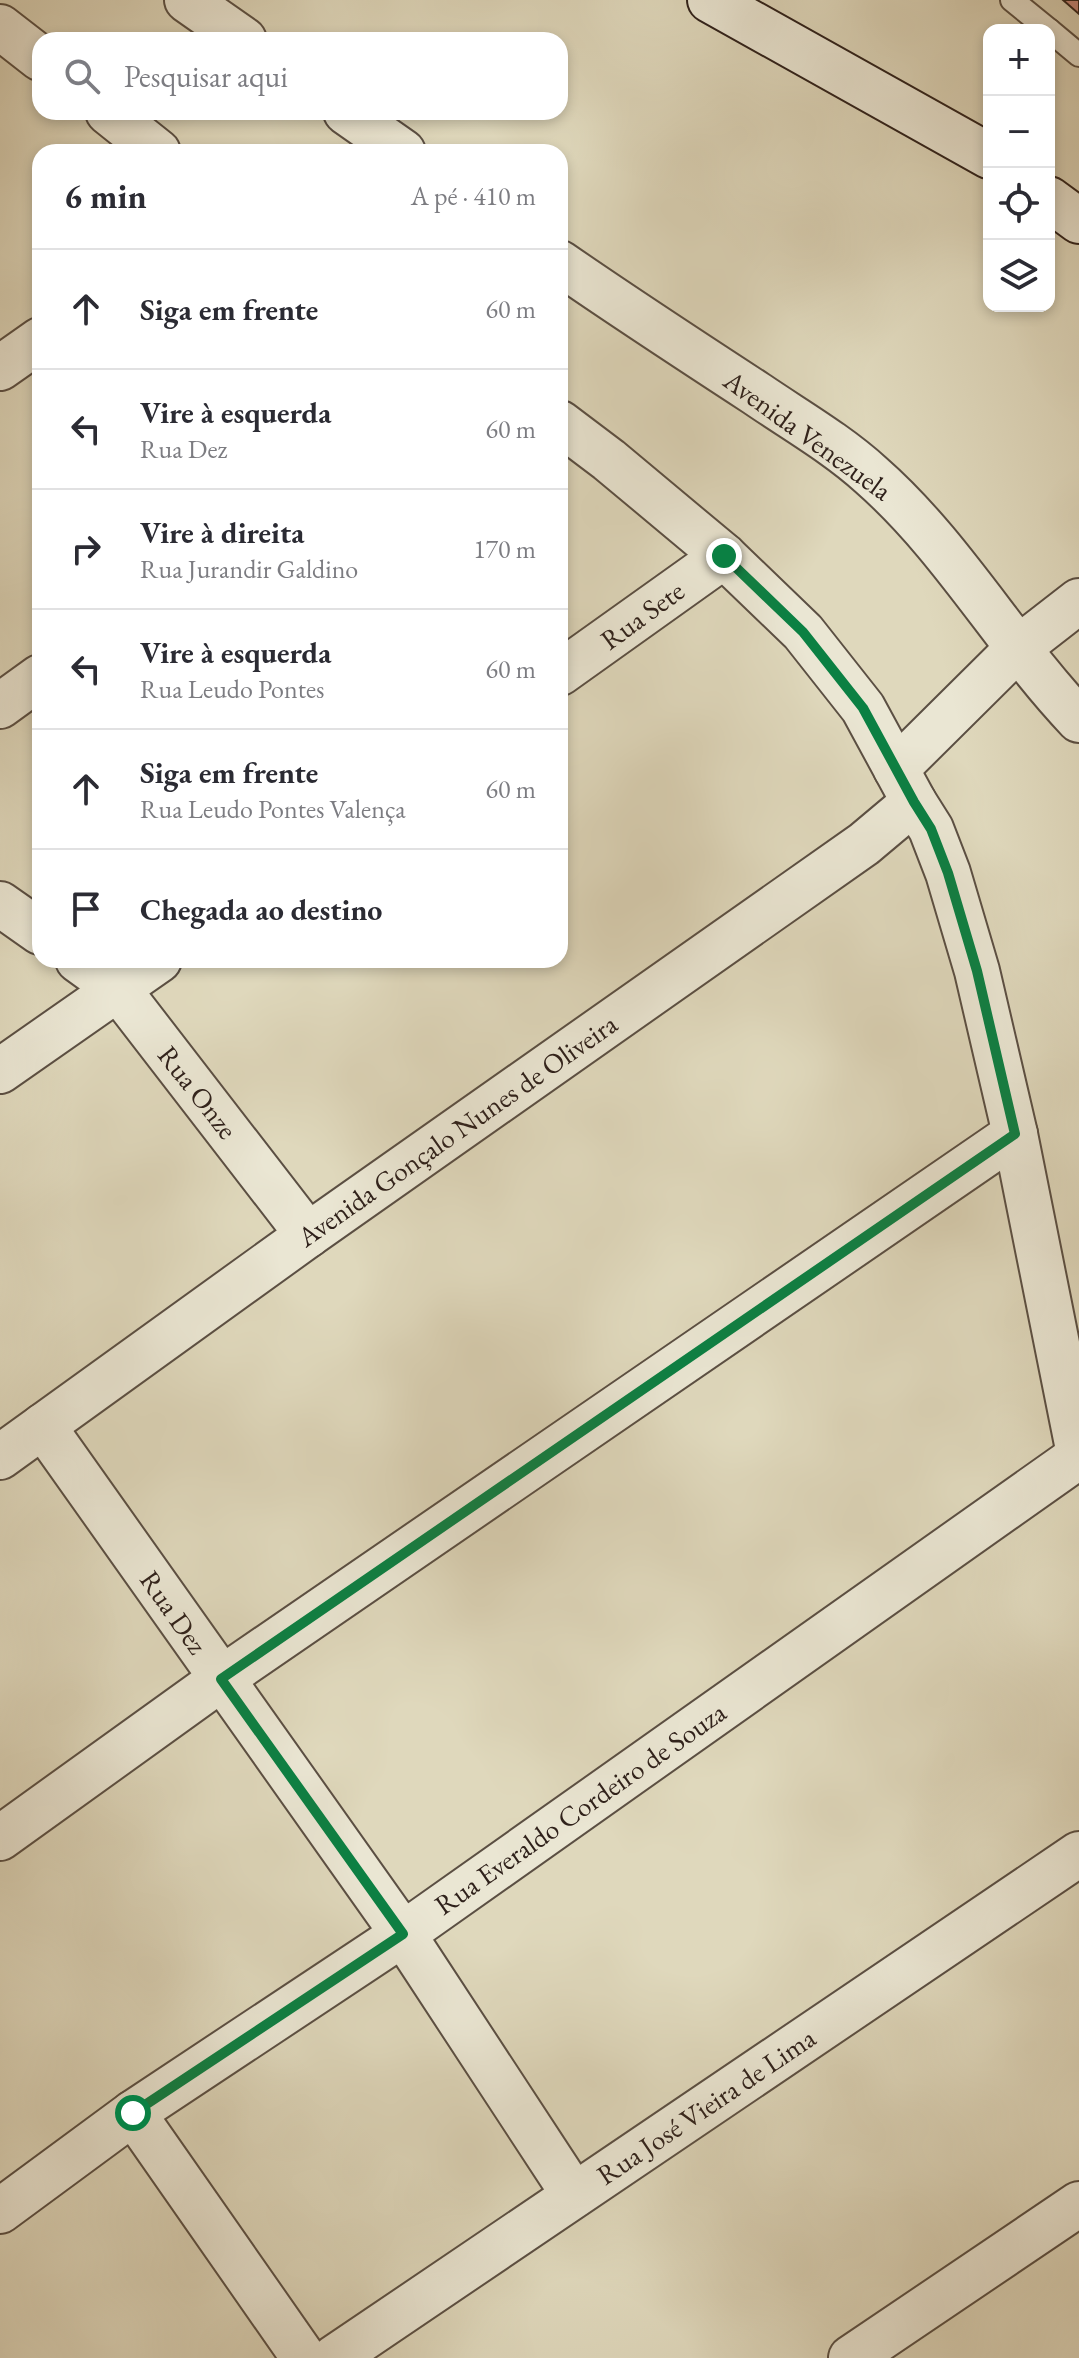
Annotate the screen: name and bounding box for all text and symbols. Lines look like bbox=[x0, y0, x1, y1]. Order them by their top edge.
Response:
map controls bbox=[983, 24, 1055, 312]
button: + bbox=[983, 24, 1055, 96]
search box bbox=[32, 32, 568, 120]
icon: search bbox=[60, 54, 104, 98]
text: Pesquisar aqui bbox=[124, 57, 288, 96]
button: − bbox=[983, 96, 1055, 168]
button: locate bbox=[983, 168, 1055, 240]
text: 6 min bbox=[64, 174, 147, 218]
text: A pé · 410 m bbox=[411, 179, 536, 213]
button: layers bbox=[983, 240, 1055, 312]
icon: ahead bbox=[64, 287, 108, 331]
text: Siga em frente bbox=[140, 290, 318, 329]
text: 60 m bbox=[486, 292, 536, 326]
street label: Avenida Venezuela bbox=[716, 361, 900, 509]
text: Vire à esquerda bbox=[140, 393, 331, 432]
icon: left bbox=[64, 407, 108, 451]
text: 60 m bbox=[486, 412, 536, 446]
text: Rua Dez bbox=[140, 432, 227, 466]
text: Vire à direita bbox=[140, 513, 304, 552]
icon: right bbox=[64, 527, 108, 571]
text: 170 m bbox=[473, 532, 536, 566]
route end bbox=[706, 538, 742, 574]
text: Rua Jurandir Galdino bbox=[140, 552, 358, 586]
street label: Rua Sete bbox=[593, 572, 691, 658]
text: Vire à esquerda bbox=[140, 633, 331, 672]
icon: left bbox=[64, 647, 108, 691]
text: 60 m bbox=[486, 652, 536, 686]
text: Rua Leudo Pontes bbox=[140, 672, 324, 706]
text: Siga em frente bbox=[140, 753, 318, 792]
icon: ahead bbox=[64, 767, 108, 811]
text: 60 m bbox=[486, 772, 536, 806]
text: Rua Leudo Pontes Valença bbox=[140, 792, 406, 826]
icon: arrive bbox=[64, 887, 108, 931]
text: Chegada ao destino bbox=[140, 890, 382, 929]
street label: Avenida Gonçalo Nunes de Oliveira bbox=[289, 1005, 625, 1255]
street label: Rua Onze bbox=[150, 1038, 246, 1146]
street label: Rua Dez bbox=[132, 1563, 216, 1661]
street label: Rua Everaldo Cordeiro de Souza bbox=[427, 1693, 733, 1922]
street label: Rua José Vieira de Lima bbox=[590, 2019, 823, 2193]
route start bbox=[115, 2095, 151, 2131]

